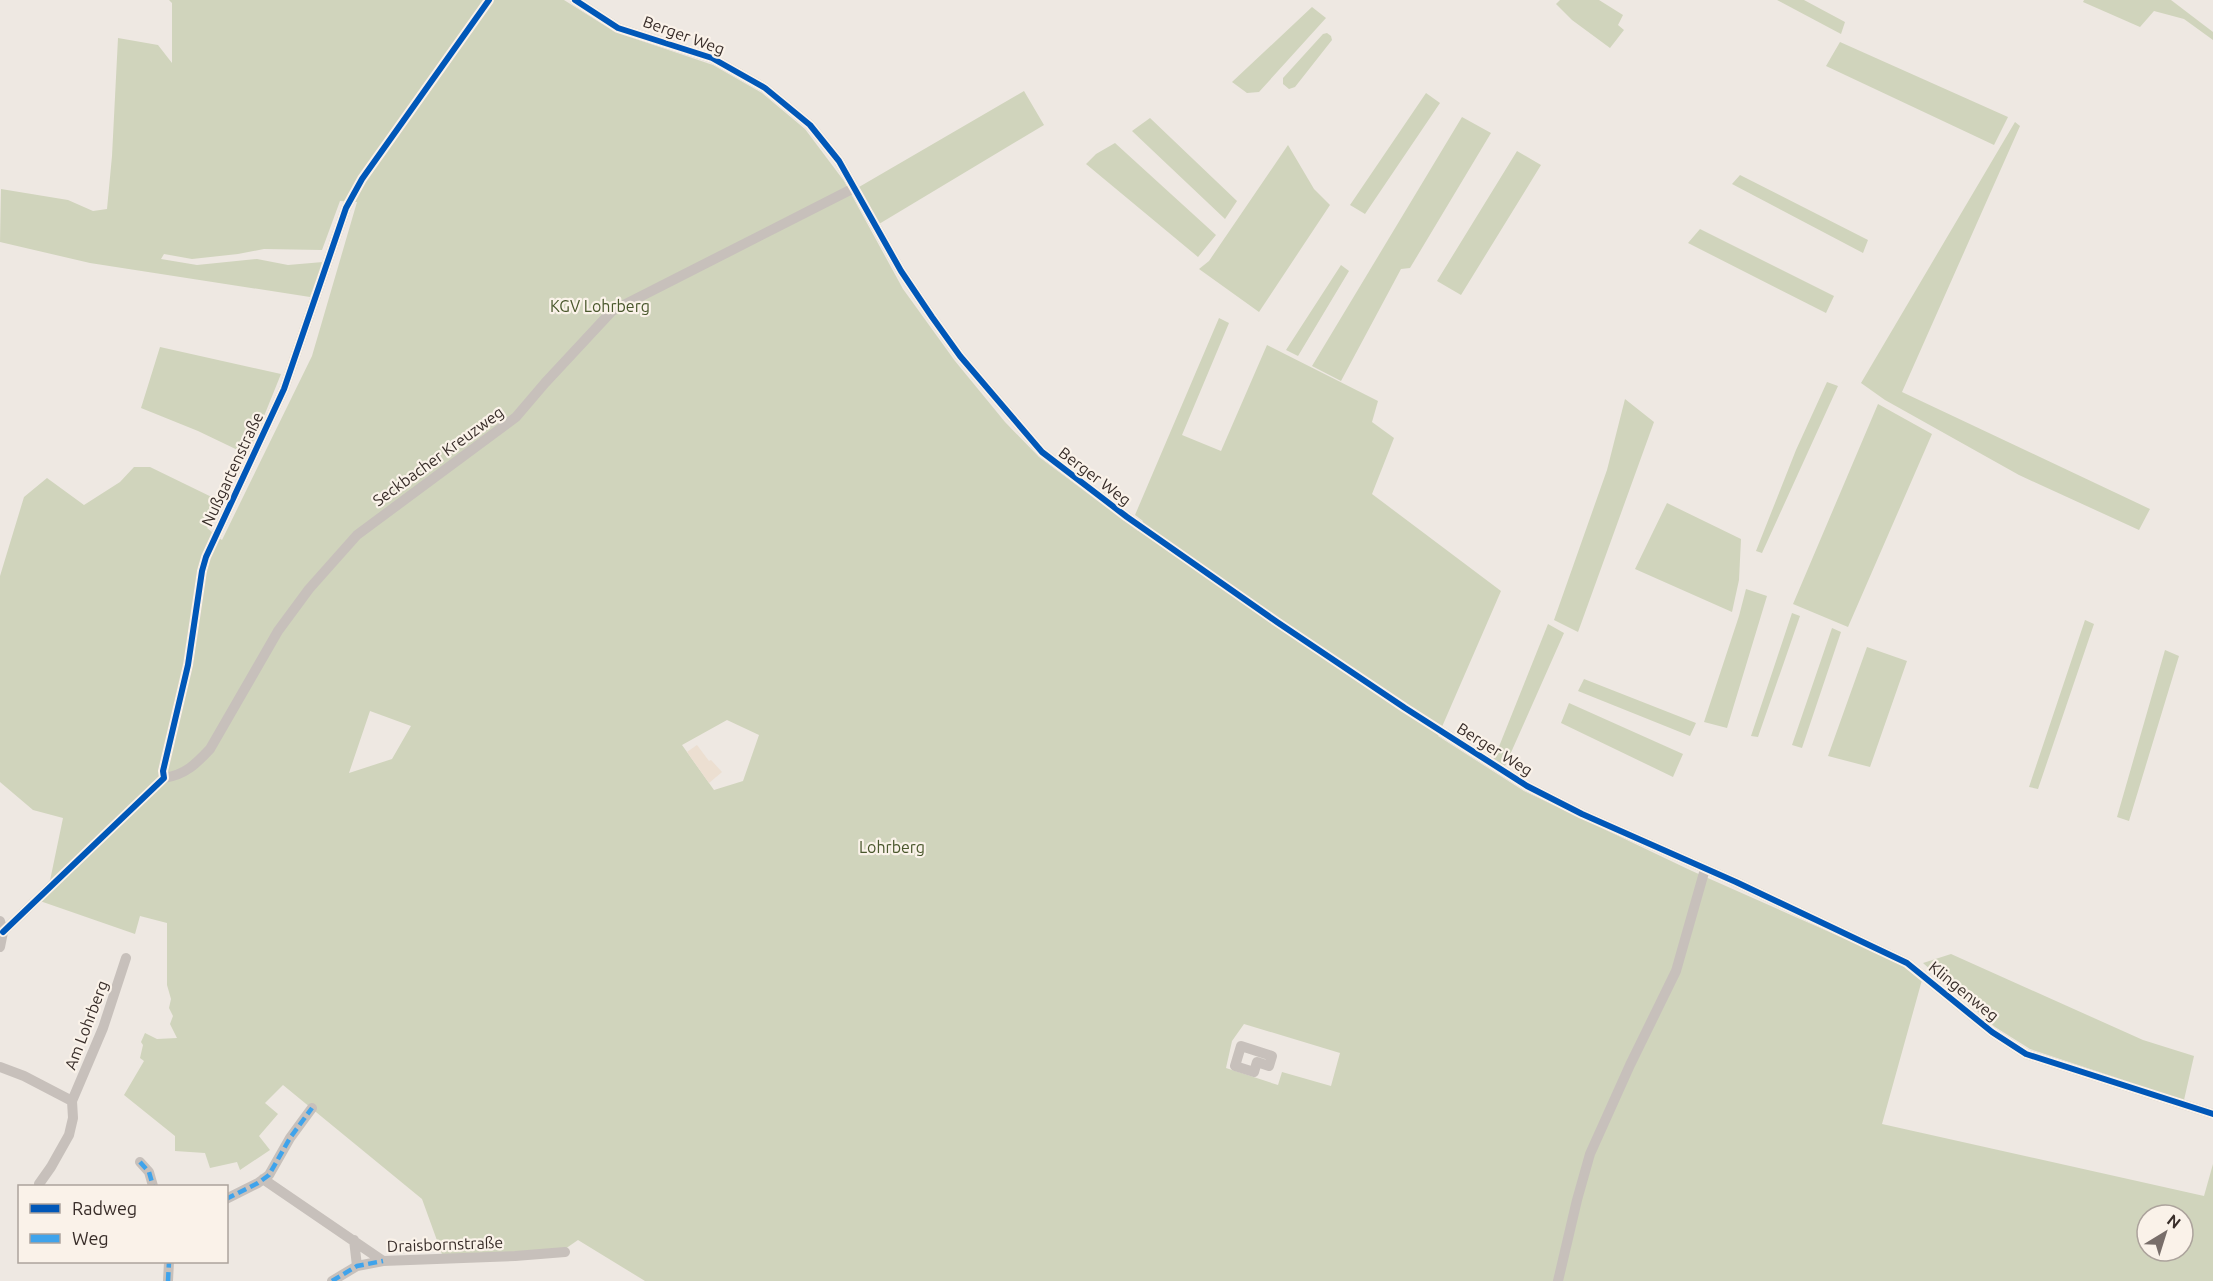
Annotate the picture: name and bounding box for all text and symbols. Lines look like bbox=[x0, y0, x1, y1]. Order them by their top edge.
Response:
street label: Berger Weg bbox=[641, 12, 727, 58]
park label: KGV Lohrberg bbox=[550, 297, 650, 315]
street label: Seckbacher Kreuzweg bbox=[369, 403, 507, 509]
street label: Nußgartenstraße bbox=[198, 409, 266, 529]
street label: Berger Weg bbox=[1055, 443, 1135, 509]
street label: Berger Weg bbox=[1454, 719, 1536, 779]
park label: Lohrberg bbox=[859, 838, 925, 856]
street label: Klingenweg bbox=[1925, 957, 2003, 1025]
street label: Am Lohrberg bbox=[61, 978, 111, 1072]
legend bbox=[18, 1185, 228, 1263]
text: Radweg bbox=[72, 1198, 137, 1218]
north arrow bbox=[2135, 1203, 2195, 1263]
text: N bbox=[2164, 1210, 2184, 1232]
text: Weg bbox=[72, 1228, 109, 1248]
street label: Draisbornstraße bbox=[387, 1233, 503, 1255]

